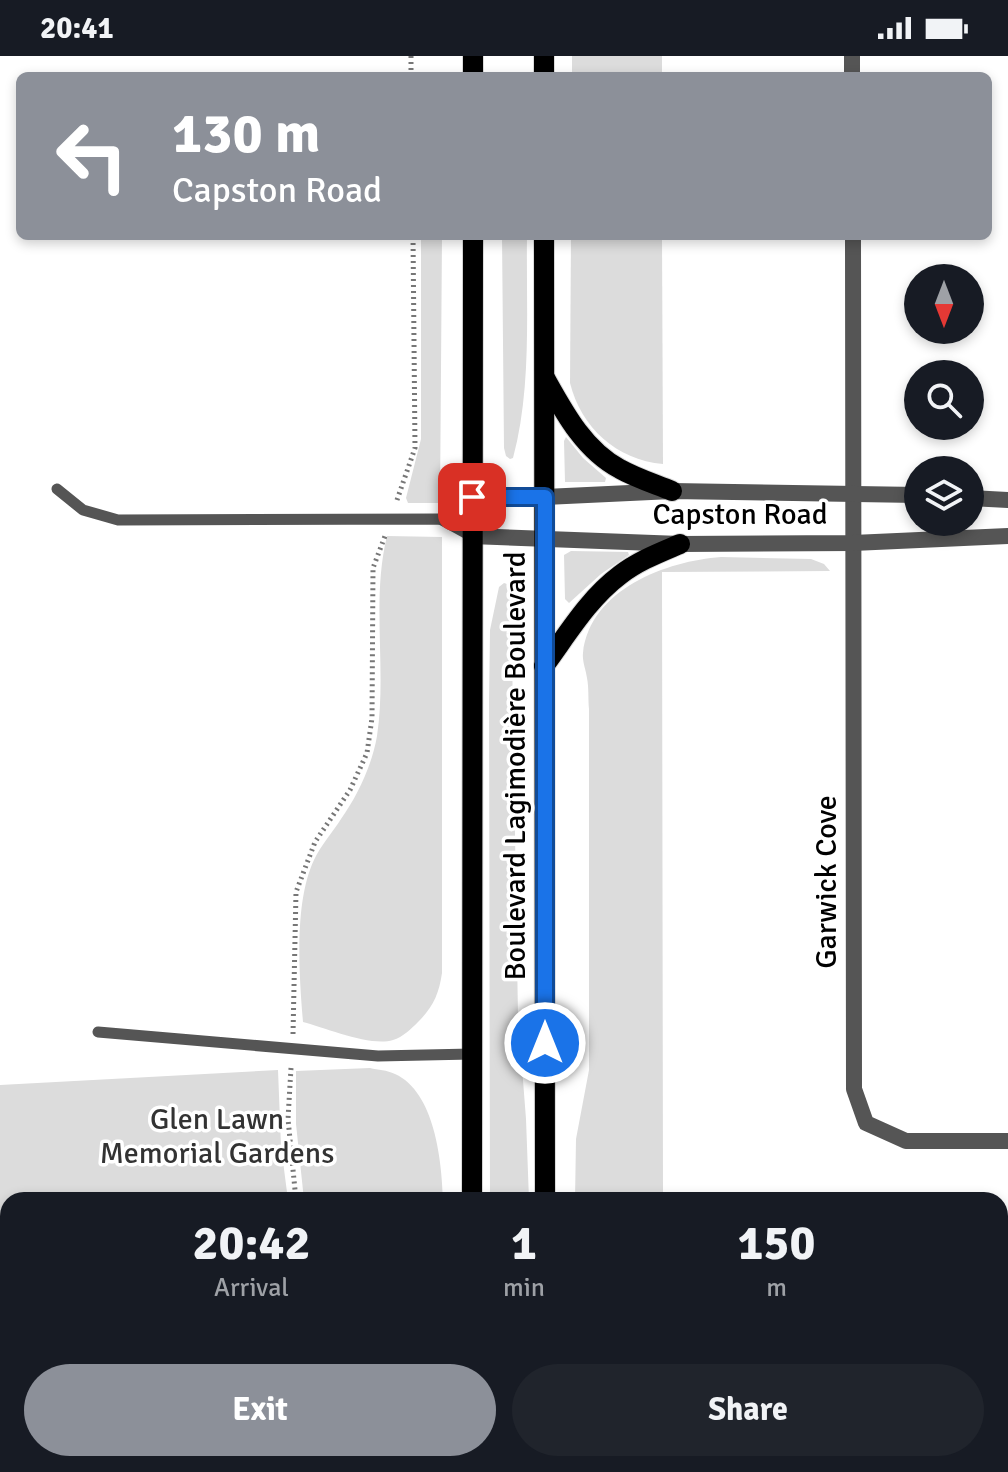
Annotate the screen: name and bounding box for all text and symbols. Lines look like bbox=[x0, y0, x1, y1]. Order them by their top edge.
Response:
text: 20:41 bbox=[40, 10, 114, 47]
text: 130 m bbox=[172, 99, 320, 168]
icon: left bbox=[40, 104, 144, 208]
text: Capston Road bbox=[172, 168, 382, 213]
north arrow bbox=[904, 264, 984, 344]
map controls bbox=[904, 264, 984, 536]
button: search bbox=[904, 360, 984, 440]
button: layers bbox=[904, 456, 984, 536]
pin bbox=[438, 463, 506, 531]
icon: arrive bbox=[450, 475, 494, 519]
street label: Capston Road bbox=[652, 496, 828, 533]
street label: Boulevard Lagimodière Boulevard bbox=[497, 551, 534, 981]
street label: Garwick Cove bbox=[808, 795, 845, 969]
position arrow bbox=[503, 1001, 587, 1085]
park label: Glen Lawn Memorial Gardens bbox=[100, 1101, 334, 1172]
text: 20:42 bbox=[193, 1214, 310, 1273]
text: 1 bbox=[511, 1214, 537, 1273]
text: 150 bbox=[738, 1214, 815, 1273]
text: Arrival bbox=[214, 1272, 289, 1304]
text: min bbox=[503, 1272, 545, 1304]
text: m bbox=[766, 1272, 787, 1304]
button: Exit bbox=[24, 1364, 496, 1456]
button: Share bbox=[512, 1364, 984, 1456]

